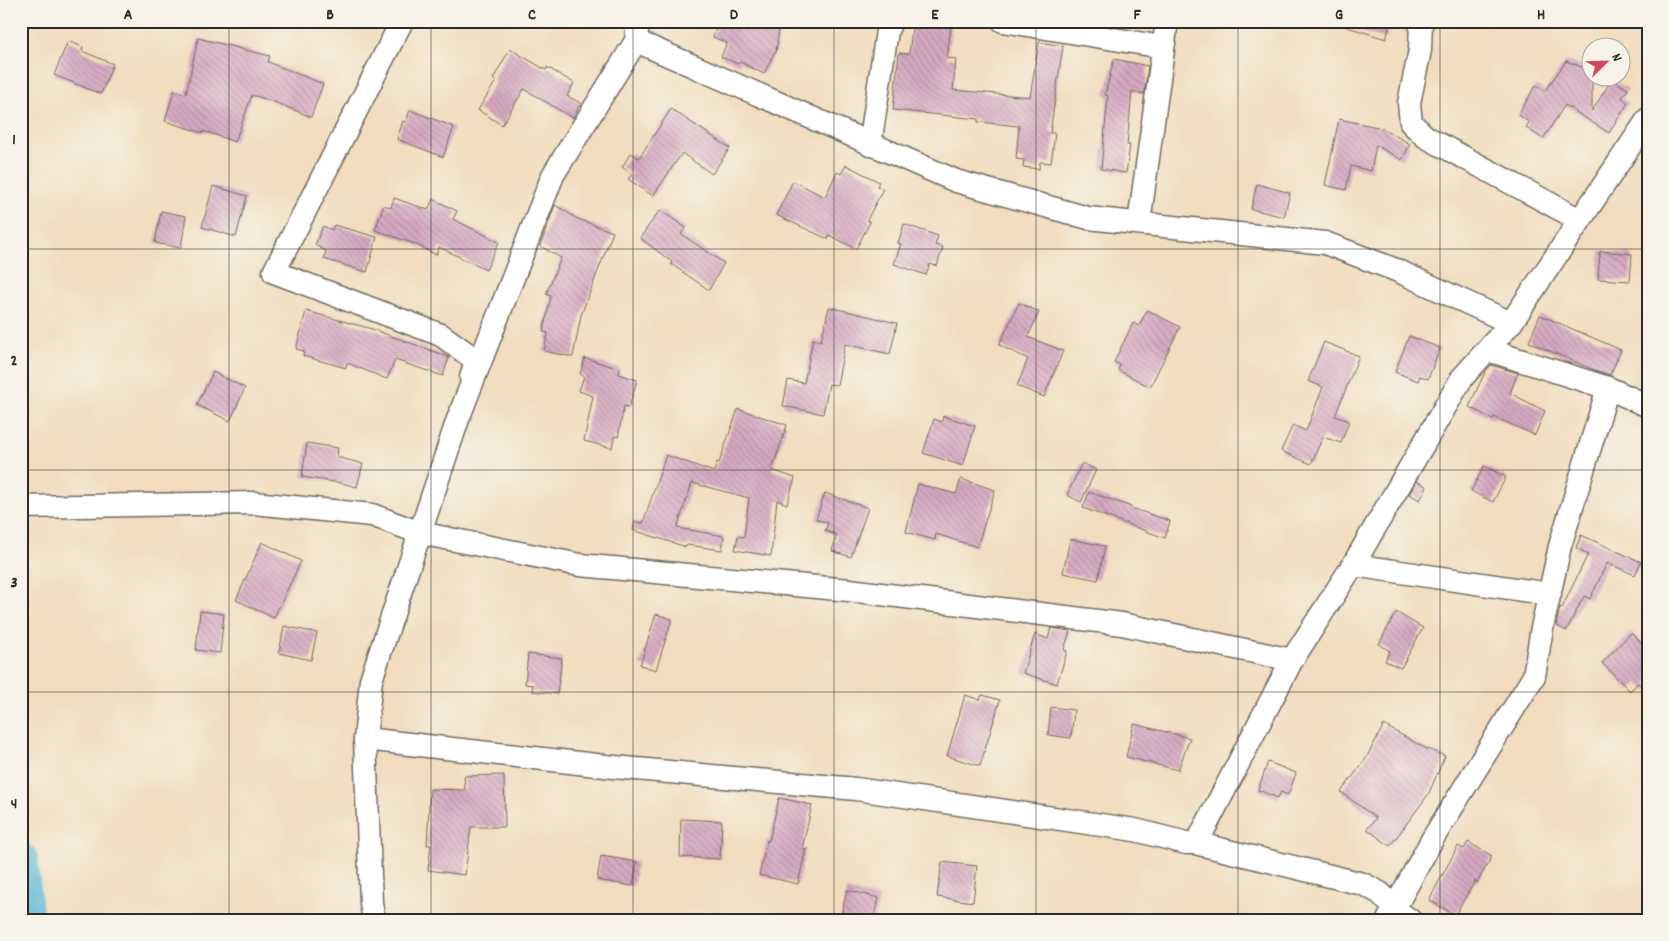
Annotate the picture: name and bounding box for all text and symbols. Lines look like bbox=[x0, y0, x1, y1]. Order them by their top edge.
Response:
text: A bbox=[124, 4, 133, 27]
text: B bbox=[326, 4, 334, 27]
text: C bbox=[528, 4, 536, 27]
text: D bbox=[730, 4, 739, 27]
text: E bbox=[931, 4, 939, 27]
text: F bbox=[1133, 4, 1141, 27]
text: G bbox=[1335, 4, 1343, 27]
text: H bbox=[1537, 4, 1545, 27]
north arrow bbox=[1582, 38, 1632, 88]
text: N bbox=[1606, 51, 1627, 65]
text: 1 bbox=[12, 129, 16, 152]
text: 2 bbox=[11, 350, 18, 373]
text: 3 bbox=[10, 572, 18, 595]
text: 4 bbox=[11, 793, 17, 816]

